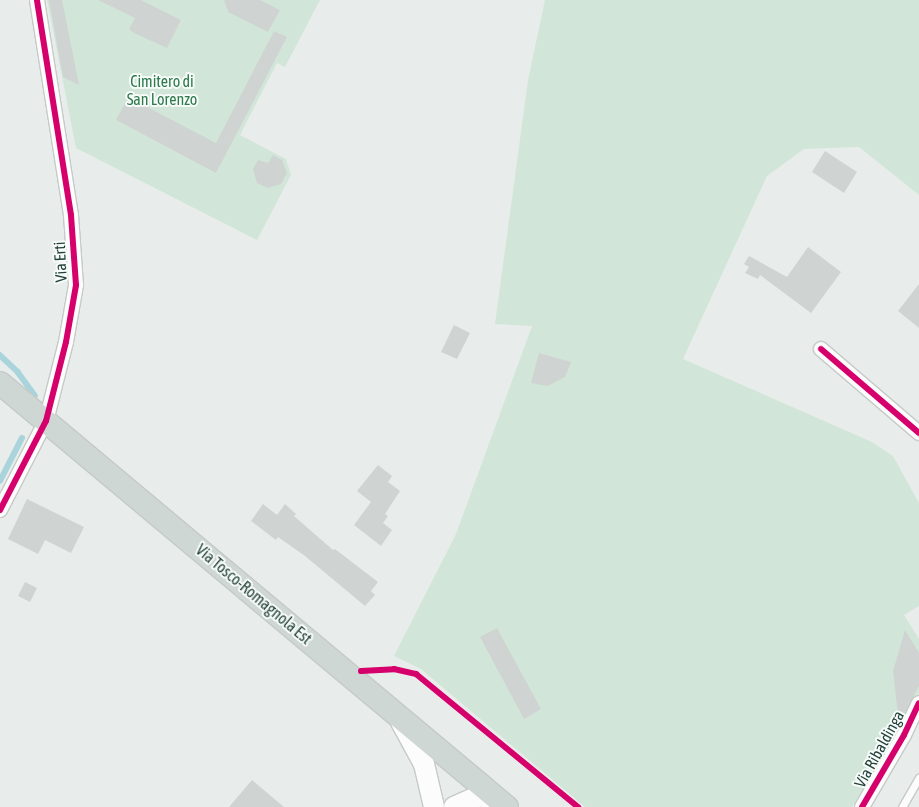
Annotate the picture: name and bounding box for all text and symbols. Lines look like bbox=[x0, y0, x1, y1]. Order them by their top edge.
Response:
park label: Cimitero di San Lorenzo bbox=[127, 71, 197, 109]
street label: Via Erti bbox=[49, 241, 71, 283]
street label: Via Tosco-Romagnola Est bbox=[192, 540, 316, 648]
street label: Via Ribaldinga bbox=[850, 707, 908, 791]

